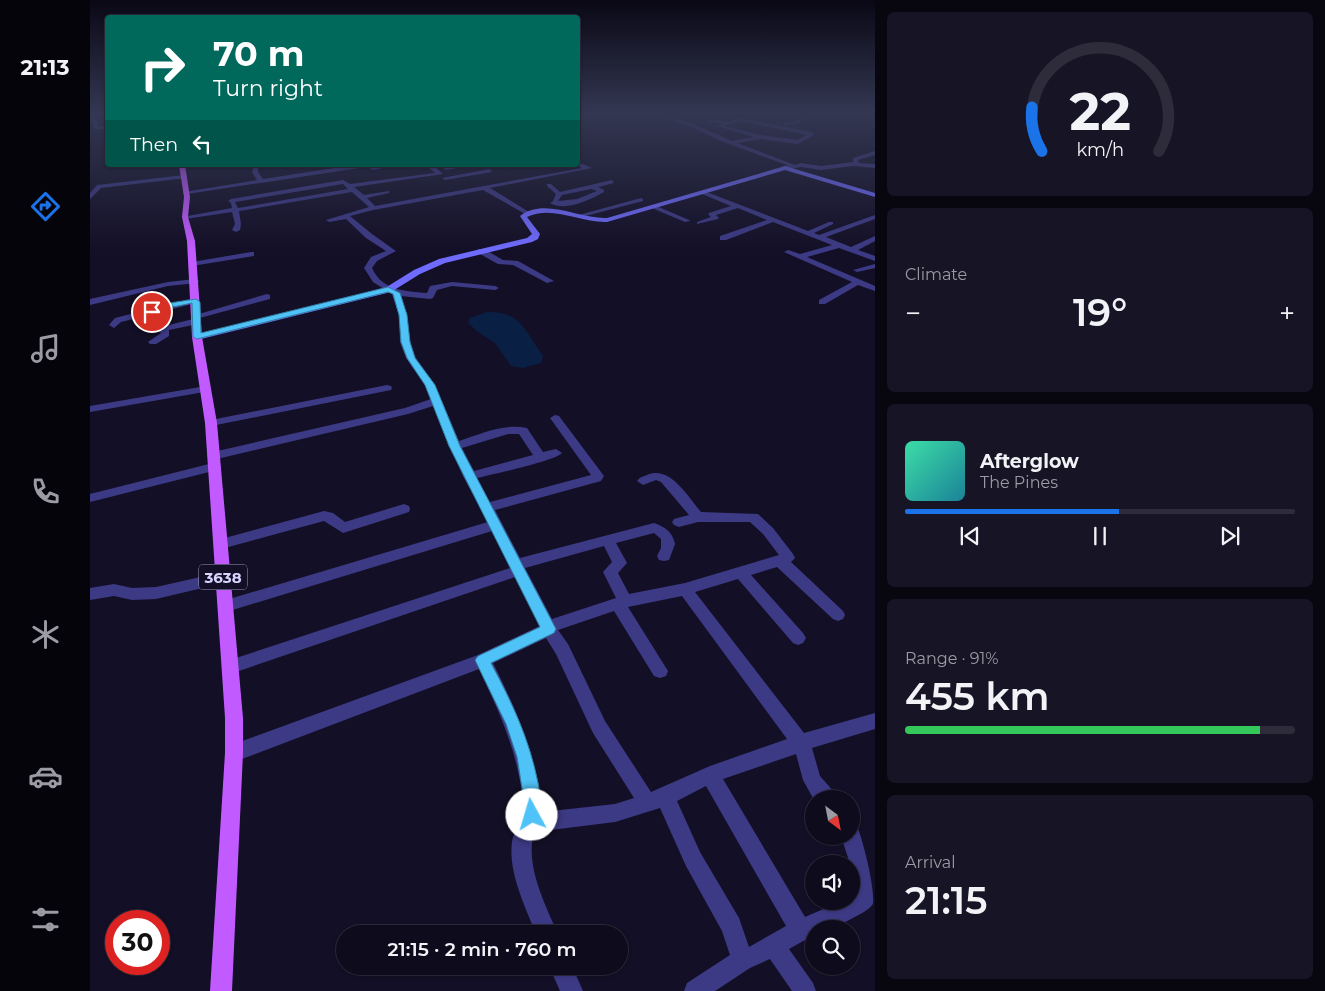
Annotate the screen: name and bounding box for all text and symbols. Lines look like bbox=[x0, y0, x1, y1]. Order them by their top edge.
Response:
text: 70 m bbox=[213, 32, 304, 75]
icon: right bbox=[130, 35, 195, 100]
text: 21:13 bbox=[20, 54, 70, 81]
text: Turn right bbox=[213, 75, 323, 102]
text: 22 bbox=[1069, 80, 1131, 143]
icon: left bbox=[188, 130, 216, 158]
text: Then bbox=[130, 133, 178, 156]
text: km/h bbox=[1076, 139, 1124, 160]
icon: directions bbox=[28, 189, 63, 224]
text: Climate bbox=[905, 265, 967, 284]
text: 19° bbox=[1073, 289, 1127, 336]
pin bbox=[131, 291, 173, 333]
text: − bbox=[905, 296, 921, 330]
text: + bbox=[1279, 296, 1295, 330]
icon: arrive bbox=[138, 298, 166, 326]
icon: music bbox=[28, 331, 63, 366]
text: Afterglow bbox=[980, 450, 1079, 473]
text: The Pines bbox=[980, 473, 1058, 492]
icon: phone bbox=[28, 474, 63, 509]
icon: previous bbox=[956, 522, 984, 550]
icon: pause bbox=[1086, 522, 1114, 550]
icon: next bbox=[1216, 522, 1244, 550]
road number: 3638 bbox=[199, 564, 247, 590]
icon: climate bbox=[28, 617, 63, 652]
text: Range · 91% bbox=[905, 649, 999, 668]
text: 455 km bbox=[905, 673, 1049, 720]
icon: car bbox=[28, 759, 63, 794]
position arrow bbox=[505, 788, 557, 840]
north arrow bbox=[805, 790, 860, 845]
map controls bbox=[805, 790, 860, 975]
text: Arrival bbox=[905, 853, 955, 872]
button: sound bbox=[805, 855, 860, 910]
text: 21:15 bbox=[905, 877, 988, 924]
icon: filters bbox=[28, 902, 63, 937]
speed limit sign: 30 bbox=[105, 910, 170, 975]
button: search bbox=[805, 920, 860, 975]
text: 21:15 · 2 min · 760 m bbox=[388, 938, 576, 961]

